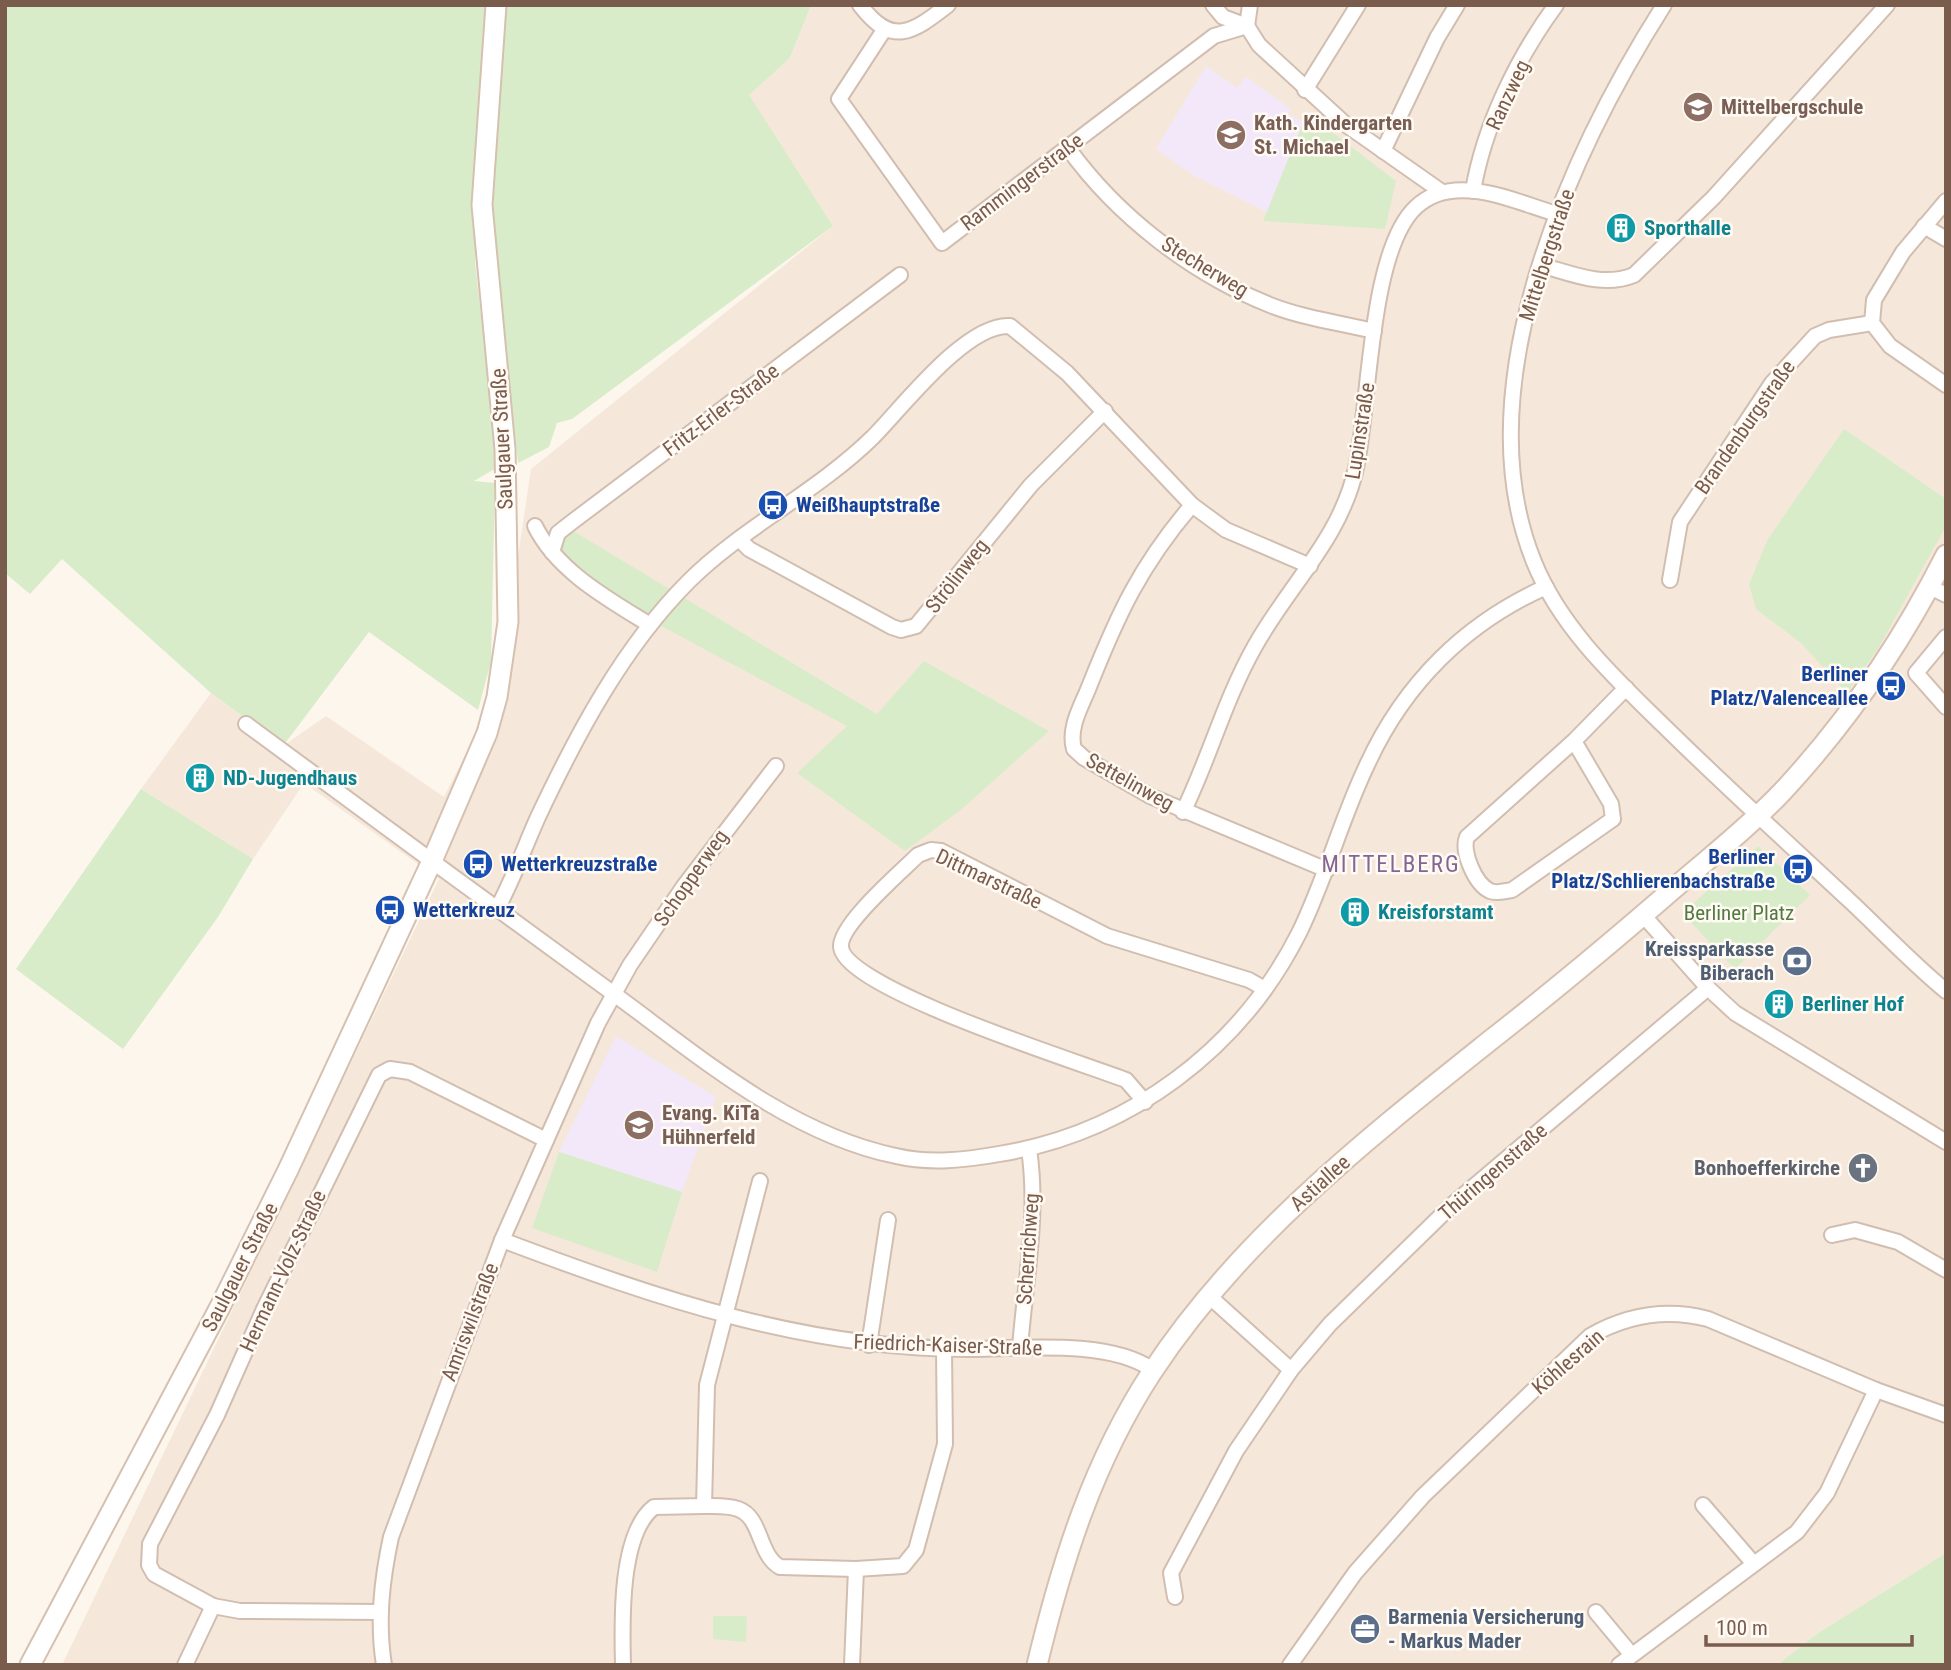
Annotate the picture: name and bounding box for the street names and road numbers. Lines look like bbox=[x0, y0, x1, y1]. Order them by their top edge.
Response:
street label: Ranzweg bbox=[1481, 56, 1535, 134]
street label: Rammingerstraße bbox=[956, 128, 1088, 236]
street label: Mittelbergstraße bbox=[1514, 186, 1580, 324]
street label: Stecherweg bbox=[1157, 232, 1253, 302]
street label: Brandenburgstraße bbox=[1690, 355, 1800, 499]
street label: Fritz-Erler-Straße bbox=[658, 359, 784, 461]
street label: Saulgauer Straße bbox=[486, 368, 518, 510]
street label: Lupinstraße bbox=[1341, 381, 1380, 481]
street label: Strölinweg bbox=[921, 534, 993, 618]
street label: Settelinweg bbox=[1082, 748, 1178, 816]
street label: Schopperweg bbox=[649, 825, 733, 931]
street label: Dittmarstraße bbox=[932, 844, 1046, 914]
street label: Thüringenstraße bbox=[1434, 1118, 1552, 1226]
street label: Astiallee bbox=[1285, 1150, 1355, 1216]
street label: Hermann-Volz-Straße bbox=[235, 1186, 331, 1356]
street label: Scherrichweg bbox=[1012, 1192, 1044, 1306]
street label: Saulgauer Straße bbox=[197, 1198, 283, 1335]
street label: Amriswilstraße bbox=[436, 1259, 504, 1384]
street label: Köhlesrain bbox=[1527, 1324, 1609, 1400]
street label: Friedrich-Kaiser-Straße bbox=[853, 1330, 1043, 1360]

